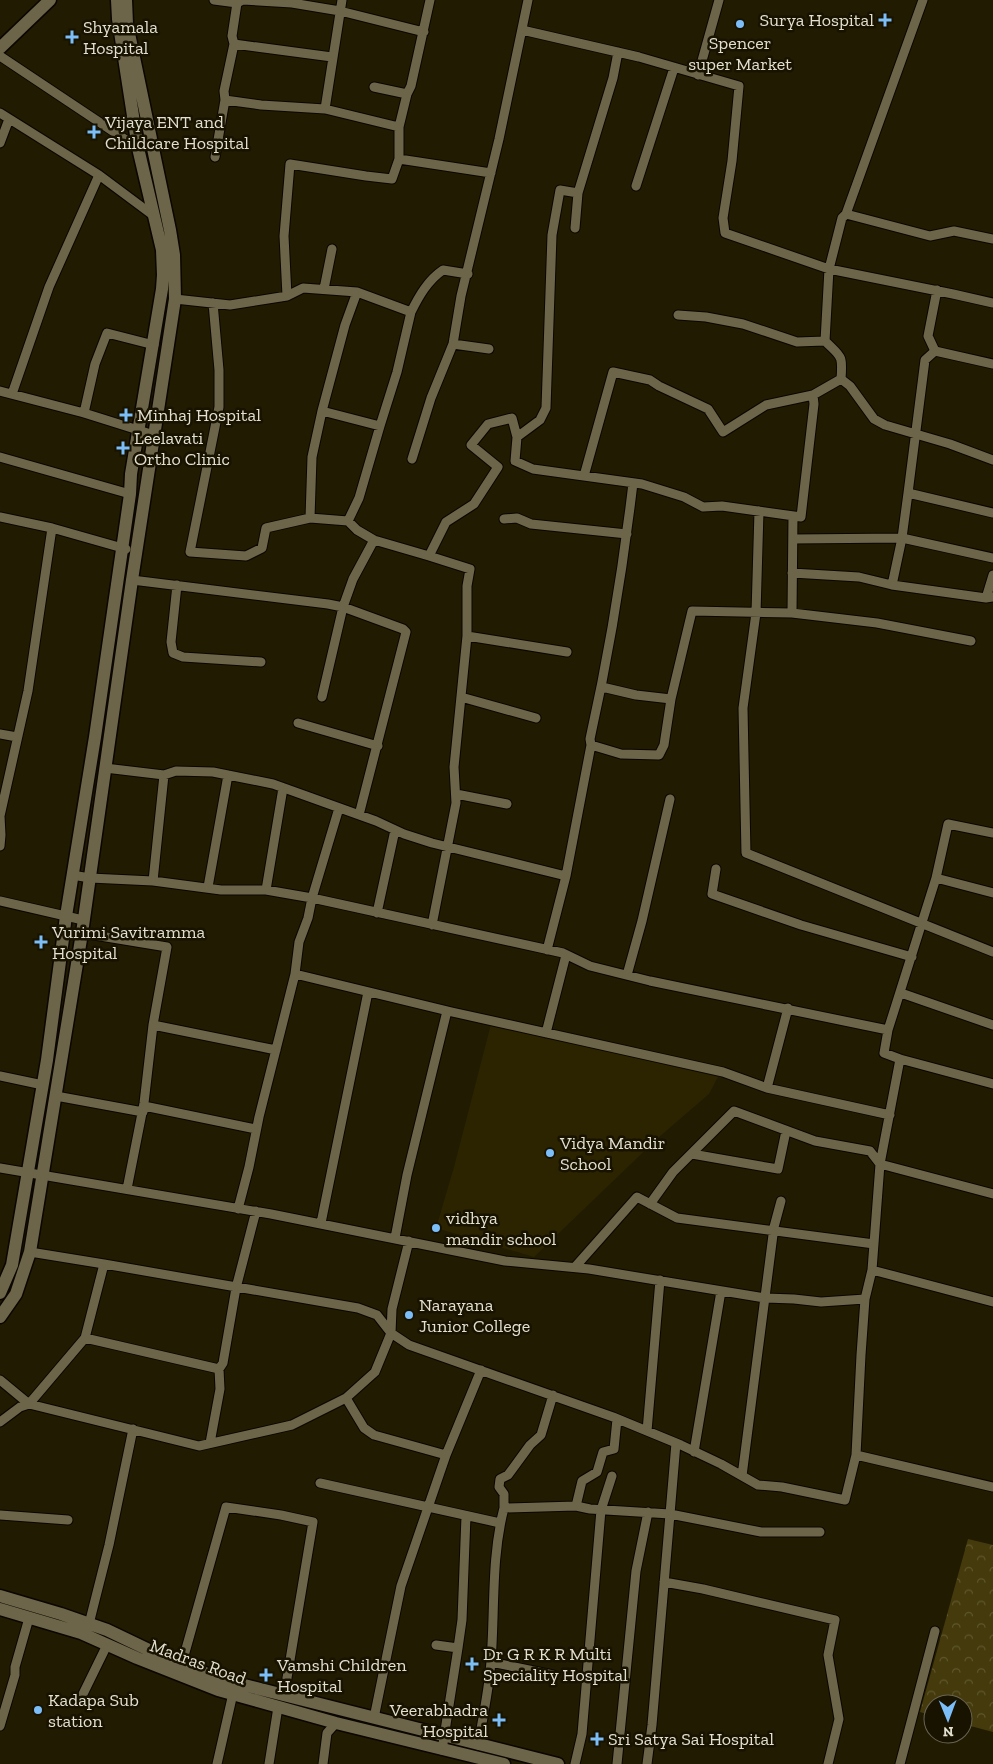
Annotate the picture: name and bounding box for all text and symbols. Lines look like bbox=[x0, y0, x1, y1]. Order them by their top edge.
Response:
place label: Surya Hospital bbox=[759, 9, 874, 31]
marker: Surya Hospital bbox=[878, 13, 892, 27]
place label: Shyamala Hospital bbox=[83, 16, 158, 59]
marker: Spencer super Market bbox=[734, 18, 746, 30]
marker: Shyamala Hospital bbox=[65, 30, 79, 44]
place label: Spencer super Market bbox=[688, 32, 792, 75]
place label: Vijaya ENT and Childcare Hospital bbox=[104, 111, 249, 154]
marker: Vijaya ENT and Childcare Hospital bbox=[87, 125, 101, 139]
place label: Minhaj Hospital bbox=[137, 404, 261, 426]
marker: Minhaj Hospital bbox=[119, 408, 133, 422]
place label: Leelavati Ortho Clinic bbox=[134, 427, 230, 470]
marker: Leelavati Ortho Clinic bbox=[116, 441, 130, 455]
place label: Vurimi Savitramma Hospital bbox=[51, 921, 206, 964]
marker: Vurimi Savitramma Hospital bbox=[34, 935, 48, 949]
place label: Vidya Mandir School bbox=[559, 1132, 665, 1175]
marker: Vidya Mandir School bbox=[544, 1147, 556, 1159]
place label: vidhya mandir school bbox=[446, 1207, 557, 1250]
marker: vidhya mandir school bbox=[430, 1222, 442, 1234]
place label: Narayana Junior College bbox=[419, 1294, 530, 1337]
marker: Narayana Junior College bbox=[403, 1309, 415, 1321]
street label: Madras Road bbox=[147, 1634, 249, 1690]
place label: Dr G R K R Multi Speciality Hospital bbox=[483, 1643, 628, 1686]
place label: Vamshi Children Hospital bbox=[276, 1654, 407, 1697]
marker: Dr G R K R Multi Speciality Hospital bbox=[465, 1657, 479, 1671]
marker: Vamshi Children Hospital bbox=[259, 1668, 273, 1682]
place label: Kadapa Sub station bbox=[48, 1689, 139, 1732]
north arrow bbox=[923, 1694, 973, 1744]
place label: Veerabhadra Hospital bbox=[389, 1699, 488, 1742]
marker: Kadapa Sub station bbox=[32, 1704, 44, 1716]
marker: Veerabhadra Hospital bbox=[492, 1713, 506, 1727]
text: N bbox=[942, 1723, 954, 1740]
place label: Sri Satya Sai Hospital bbox=[608, 1728, 774, 1750]
marker: Sri Satya Sai Hospital bbox=[590, 1732, 604, 1746]

